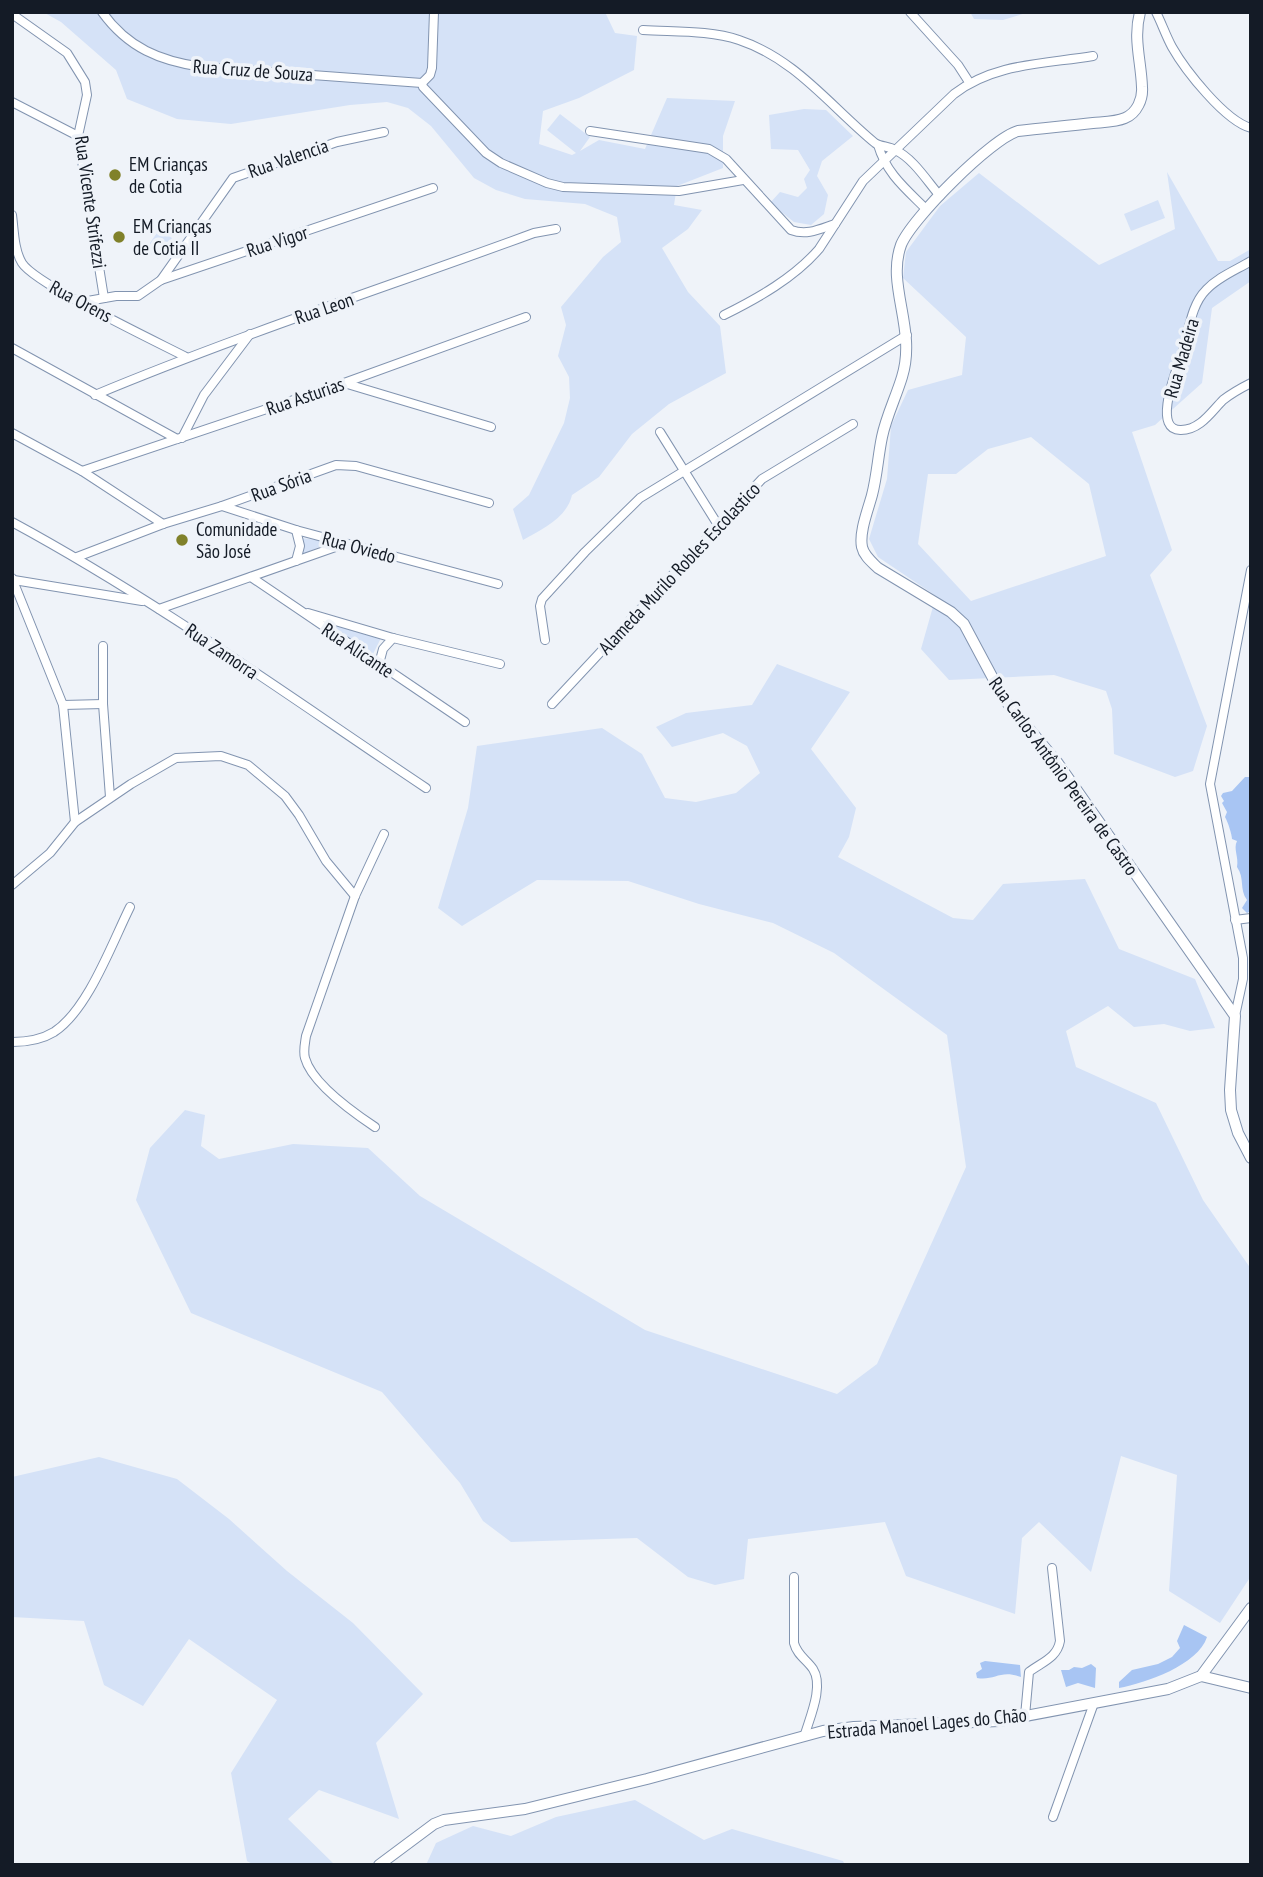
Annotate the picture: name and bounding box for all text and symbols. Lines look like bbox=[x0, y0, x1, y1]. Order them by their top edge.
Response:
street label: Rua Cruz de Souza bbox=[192, 54, 314, 86]
street label: Rua Valencia bbox=[245, 133, 331, 183]
street label: Rua Vicente Strifezzi bbox=[70, 134, 112, 270]
place label: EM Crianças de Cotia bbox=[129, 152, 208, 198]
marker: EM Crianças de Cotia bbox=[107, 167, 123, 183]
place label: EM Crianças de Cotia II bbox=[133, 214, 212, 260]
street label: Rua Vigor bbox=[243, 220, 311, 262]
marker: EM Crianças de Cotia II bbox=[111, 229, 127, 245]
street label: Rua Orens bbox=[46, 275, 116, 327]
street label: Rua Leon bbox=[292, 287, 356, 329]
street label: Rua Madeira bbox=[1158, 315, 1204, 401]
street label: Rua Asturias bbox=[263, 372, 347, 420]
street label: Rua Sória bbox=[248, 463, 314, 507]
street label: Alameda Murilo Robles Escolastico bbox=[593, 477, 765, 659]
place label: Comunidade São José bbox=[196, 517, 278, 563]
street label: Rua Oviedo bbox=[320, 526, 398, 568]
marker: Comunidade São José bbox=[174, 532, 190, 548]
street label: Rua Alicante bbox=[317, 617, 399, 683]
street label: Rua Zamorra bbox=[181, 618, 263, 684]
street label: Rua Carlos Antônio Pereira de Castro bbox=[984, 672, 1144, 880]
street label: Estrada Manoel Lages do Chão bbox=[826, 1702, 1028, 1744]

